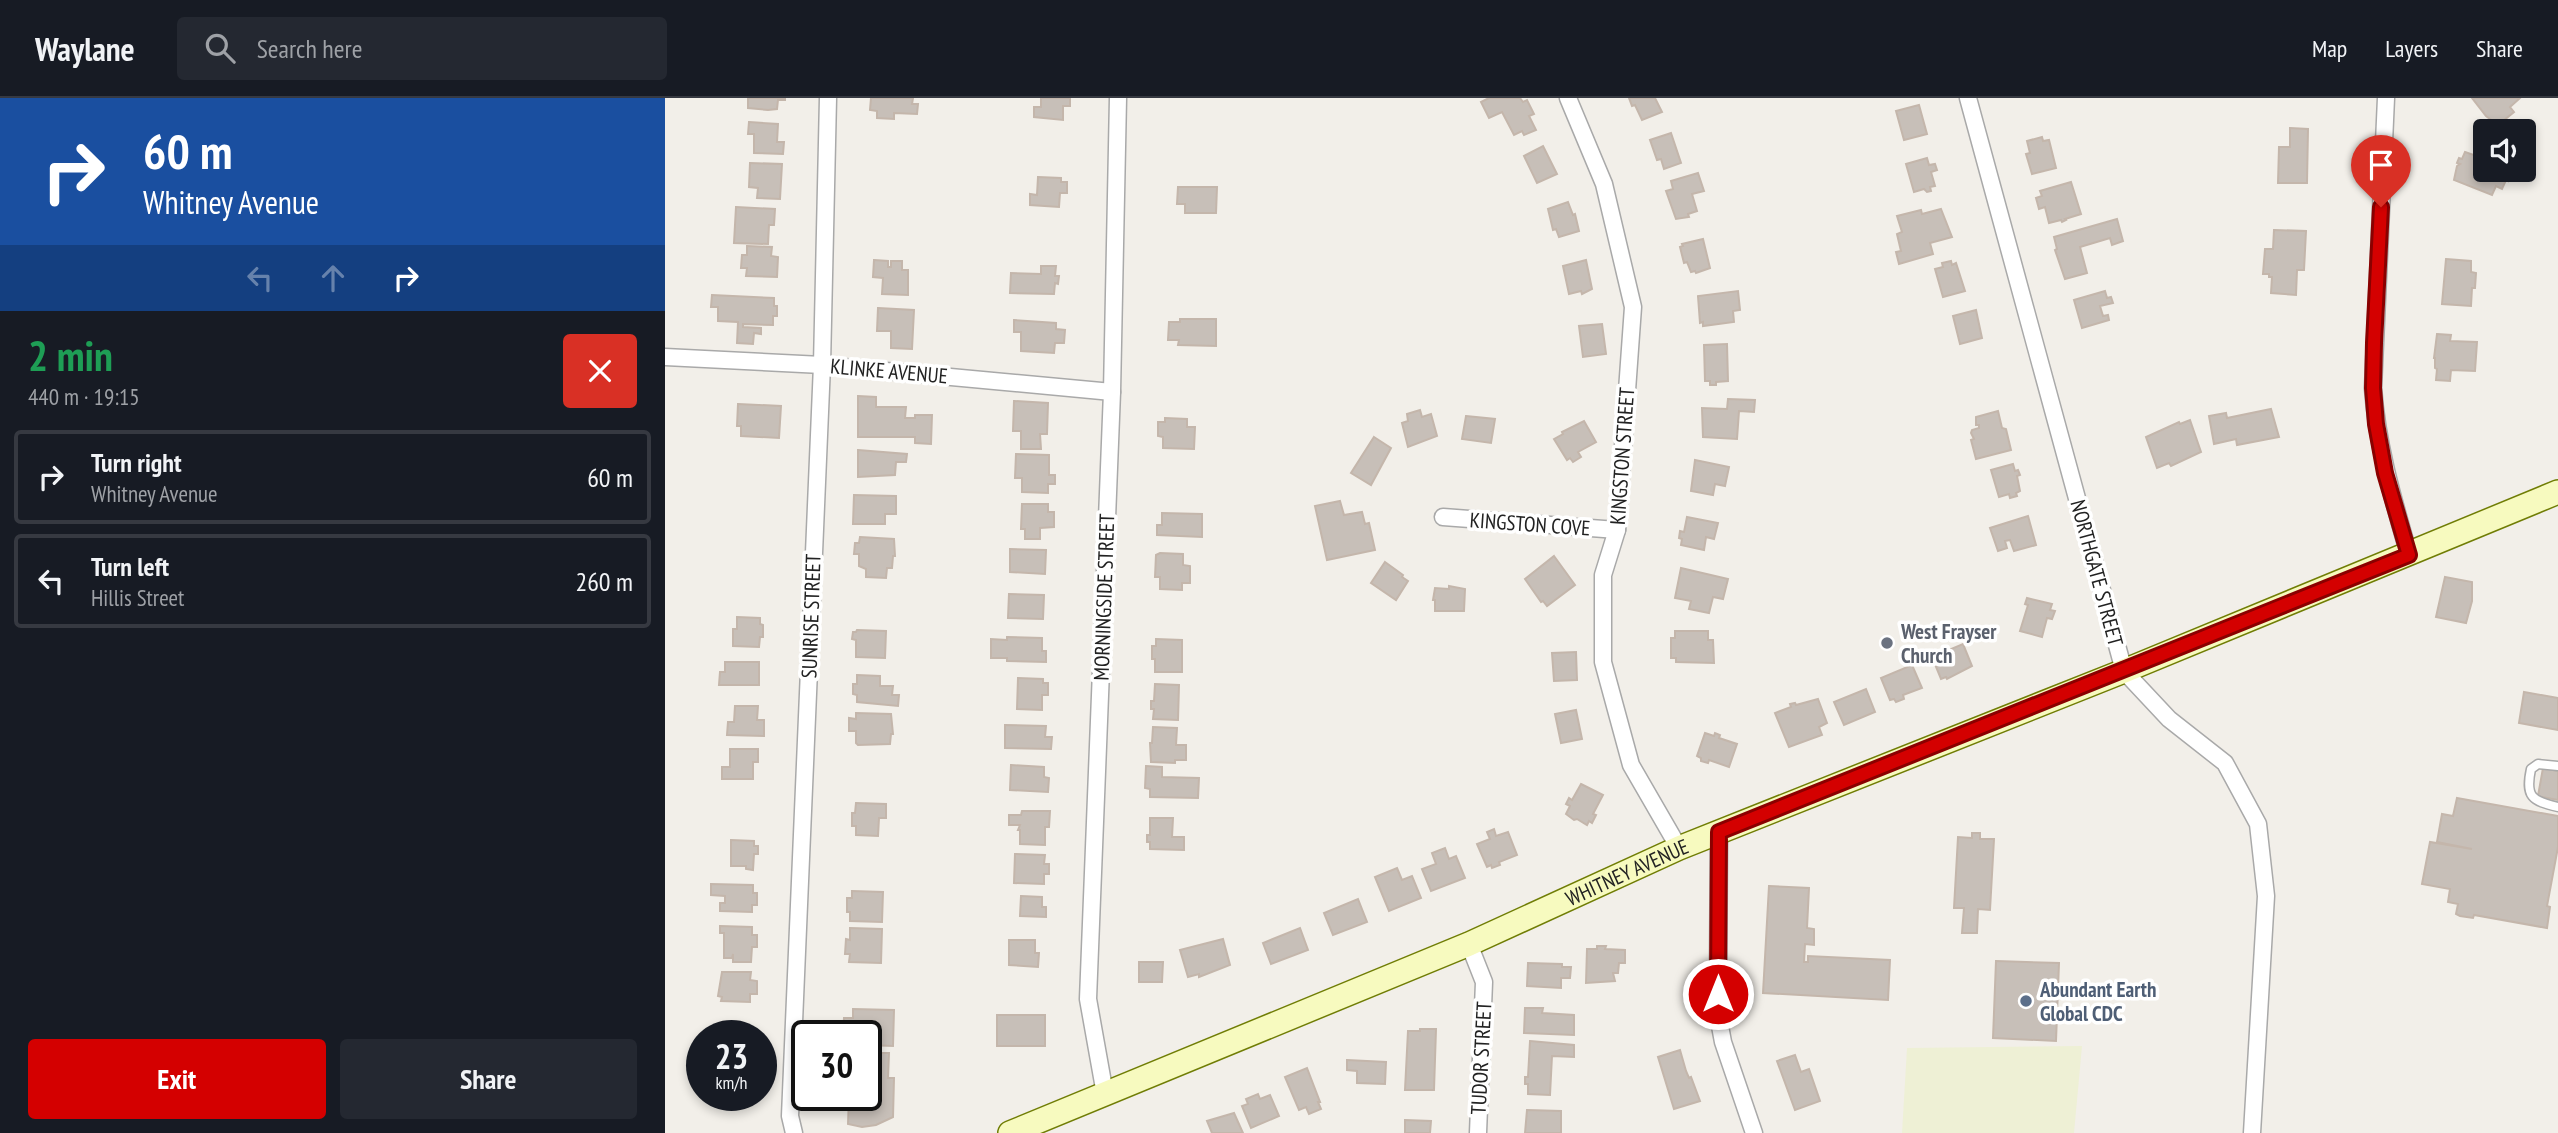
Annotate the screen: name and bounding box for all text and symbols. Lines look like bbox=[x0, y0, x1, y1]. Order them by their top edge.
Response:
search box bbox=[177, 17, 667, 80]
text: Waylane bbox=[35, 27, 135, 70]
icon: search bbox=[201, 29, 239, 67]
text: Search here bbox=[257, 32, 362, 65]
text: Map bbox=[2312, 33, 2347, 64]
text: Layers bbox=[2385, 33, 2438, 64]
text: Share bbox=[2476, 33, 2523, 64]
text: 60 m bbox=[143, 119, 232, 183]
map controls bbox=[2473, 119, 2536, 182]
button: sound bbox=[2473, 119, 2536, 182]
icon: right bbox=[28, 126, 119, 217]
pin bbox=[2351, 135, 2411, 207]
icon: arrive bbox=[2362, 146, 2400, 184]
text: Whitney Avenue bbox=[143, 181, 319, 223]
icon: left bbox=[241, 259, 279, 297]
icon: ahead bbox=[314, 259, 352, 297]
icon: right bbox=[387, 259, 425, 297]
text: 2 min bbox=[28, 328, 113, 383]
button: close bbox=[563, 334, 637, 408]
street label: KLINKE AVENUE bbox=[829, 352, 949, 390]
text: 440 m · 19:15 bbox=[28, 382, 140, 411]
street label: KINGSTON STREET bbox=[1604, 386, 1640, 526]
text: Turn right bbox=[91, 446, 182, 479]
icon: right bbox=[32, 458, 70, 496]
text: 60 m bbox=[587, 461, 633, 494]
text: Whitney Avenue bbox=[91, 479, 218, 508]
street label: NORTHGATE STREET bbox=[2064, 497, 2130, 650]
street label: KINGSTON COVE bbox=[1469, 506, 1591, 542]
street label: MORNINGSIDE STREET bbox=[1088, 512, 1120, 681]
text: Turn left bbox=[91, 550, 169, 583]
street label: SUNRISE STREET bbox=[795, 553, 827, 679]
icon: left bbox=[32, 562, 70, 600]
text: 260 m bbox=[575, 565, 633, 598]
text: Hillis Street bbox=[91, 583, 184, 612]
place label: West Frayser Church bbox=[1900, 618, 1997, 669]
marker: West Frayser Church bbox=[1879, 635, 1895, 651]
street label: WHITNEY AVENUE bbox=[1561, 832, 1692, 912]
position arrow bbox=[1681, 957, 1755, 1031]
place label: Abundant Earth Global CDC bbox=[2039, 976, 2156, 1027]
marker: Abundant Earth Global CDC bbox=[2018, 993, 2034, 1009]
street label: TUDOR STREET bbox=[1465, 1000, 1497, 1115]
speed limit sign: 30 bbox=[791, 1020, 882, 1111]
text: 23 bbox=[715, 1033, 748, 1079]
button: Exit bbox=[28, 1039, 326, 1119]
button: Share bbox=[340, 1039, 637, 1119]
text: km/h bbox=[716, 1071, 747, 1094]

